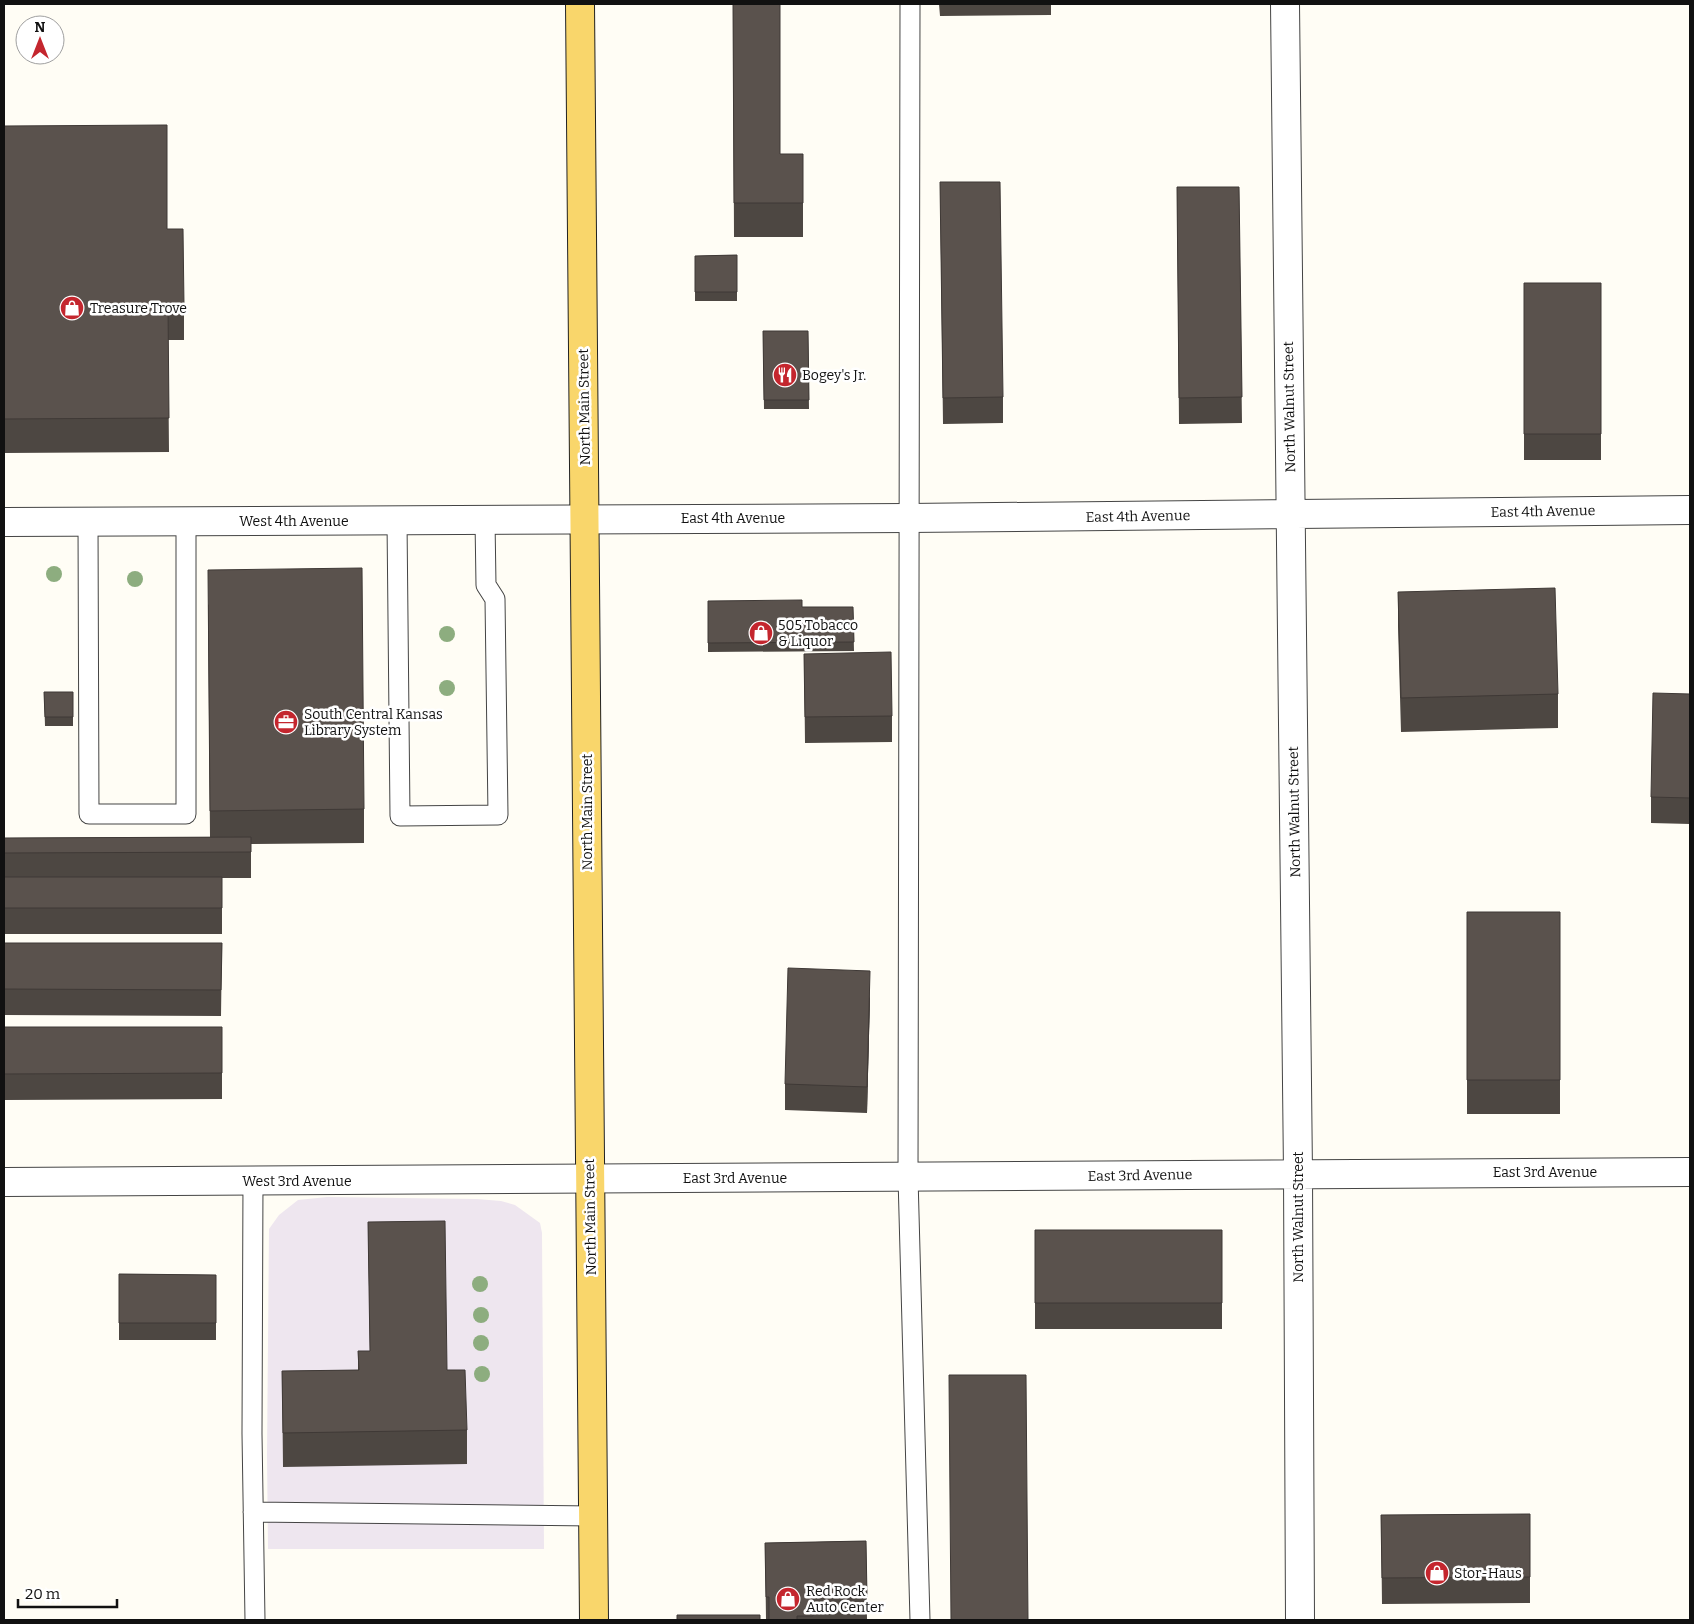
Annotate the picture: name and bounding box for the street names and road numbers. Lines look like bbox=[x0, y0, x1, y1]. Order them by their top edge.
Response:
street label: North Walnut Street bbox=[1280, 341, 1299, 473]
street label: North Main Street bbox=[575, 348, 594, 466]
street label: East 4th Avenue bbox=[1491, 502, 1595, 521]
street label: East 4th Avenue bbox=[1086, 507, 1190, 526]
street label: East 4th Avenue bbox=[681, 510, 785, 527]
street label: West 4th Avenue bbox=[239, 513, 349, 530]
street label: North Walnut Street bbox=[1285, 746, 1304, 878]
street label: North Main Street bbox=[579, 754, 596, 870]
street label: North Walnut Street bbox=[1290, 1151, 1307, 1283]
street label: North Main Street bbox=[581, 1158, 600, 1276]
street label: East 3rd Avenue bbox=[1493, 1164, 1597, 1181]
street label: East 3rd Avenue bbox=[1088, 1166, 1192, 1185]
street label: East 3rd Avenue bbox=[683, 1170, 787, 1187]
street label: West 3rd Avenue bbox=[242, 1173, 352, 1190]

